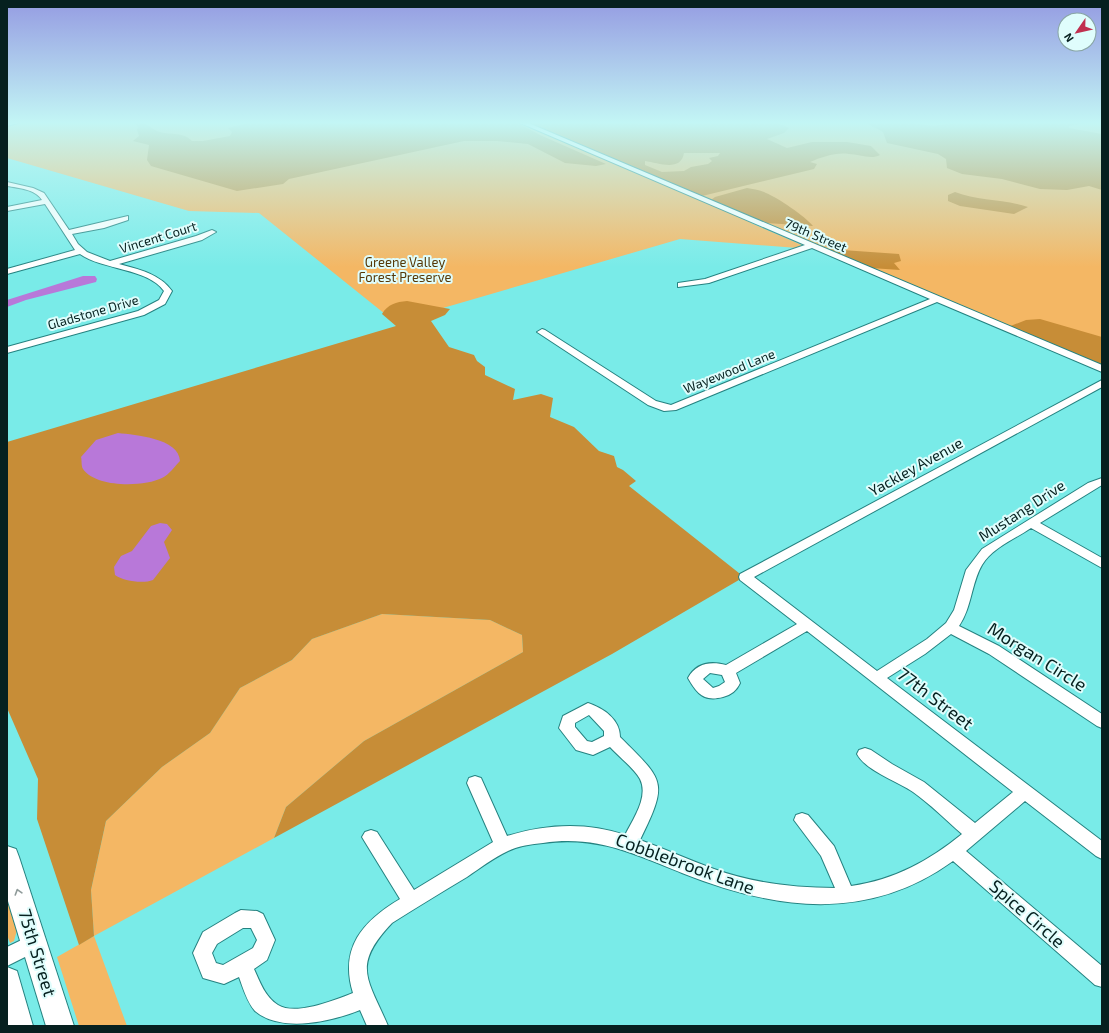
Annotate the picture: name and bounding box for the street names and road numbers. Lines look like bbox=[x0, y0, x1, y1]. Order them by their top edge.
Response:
street label: 79th Street bbox=[783, 215, 849, 255]
street label: Vincent Court bbox=[118, 218, 198, 256]
street label: Gladstone Drive bbox=[46, 291, 140, 333]
street label: Wayewood Lane bbox=[681, 345, 777, 397]
street label: Yackley Avenue bbox=[866, 433, 965, 499]
street label: Mustang Drive bbox=[975, 476, 1068, 545]
street label: Morgan Circle bbox=[984, 617, 1091, 695]
street label: 77th Street bbox=[893, 662, 978, 734]
street label: Cobblebrook Lane bbox=[613, 828, 758, 898]
street label: Spice Circle bbox=[985, 874, 1070, 952]
street label: 75th Street bbox=[14, 906, 62, 999]

